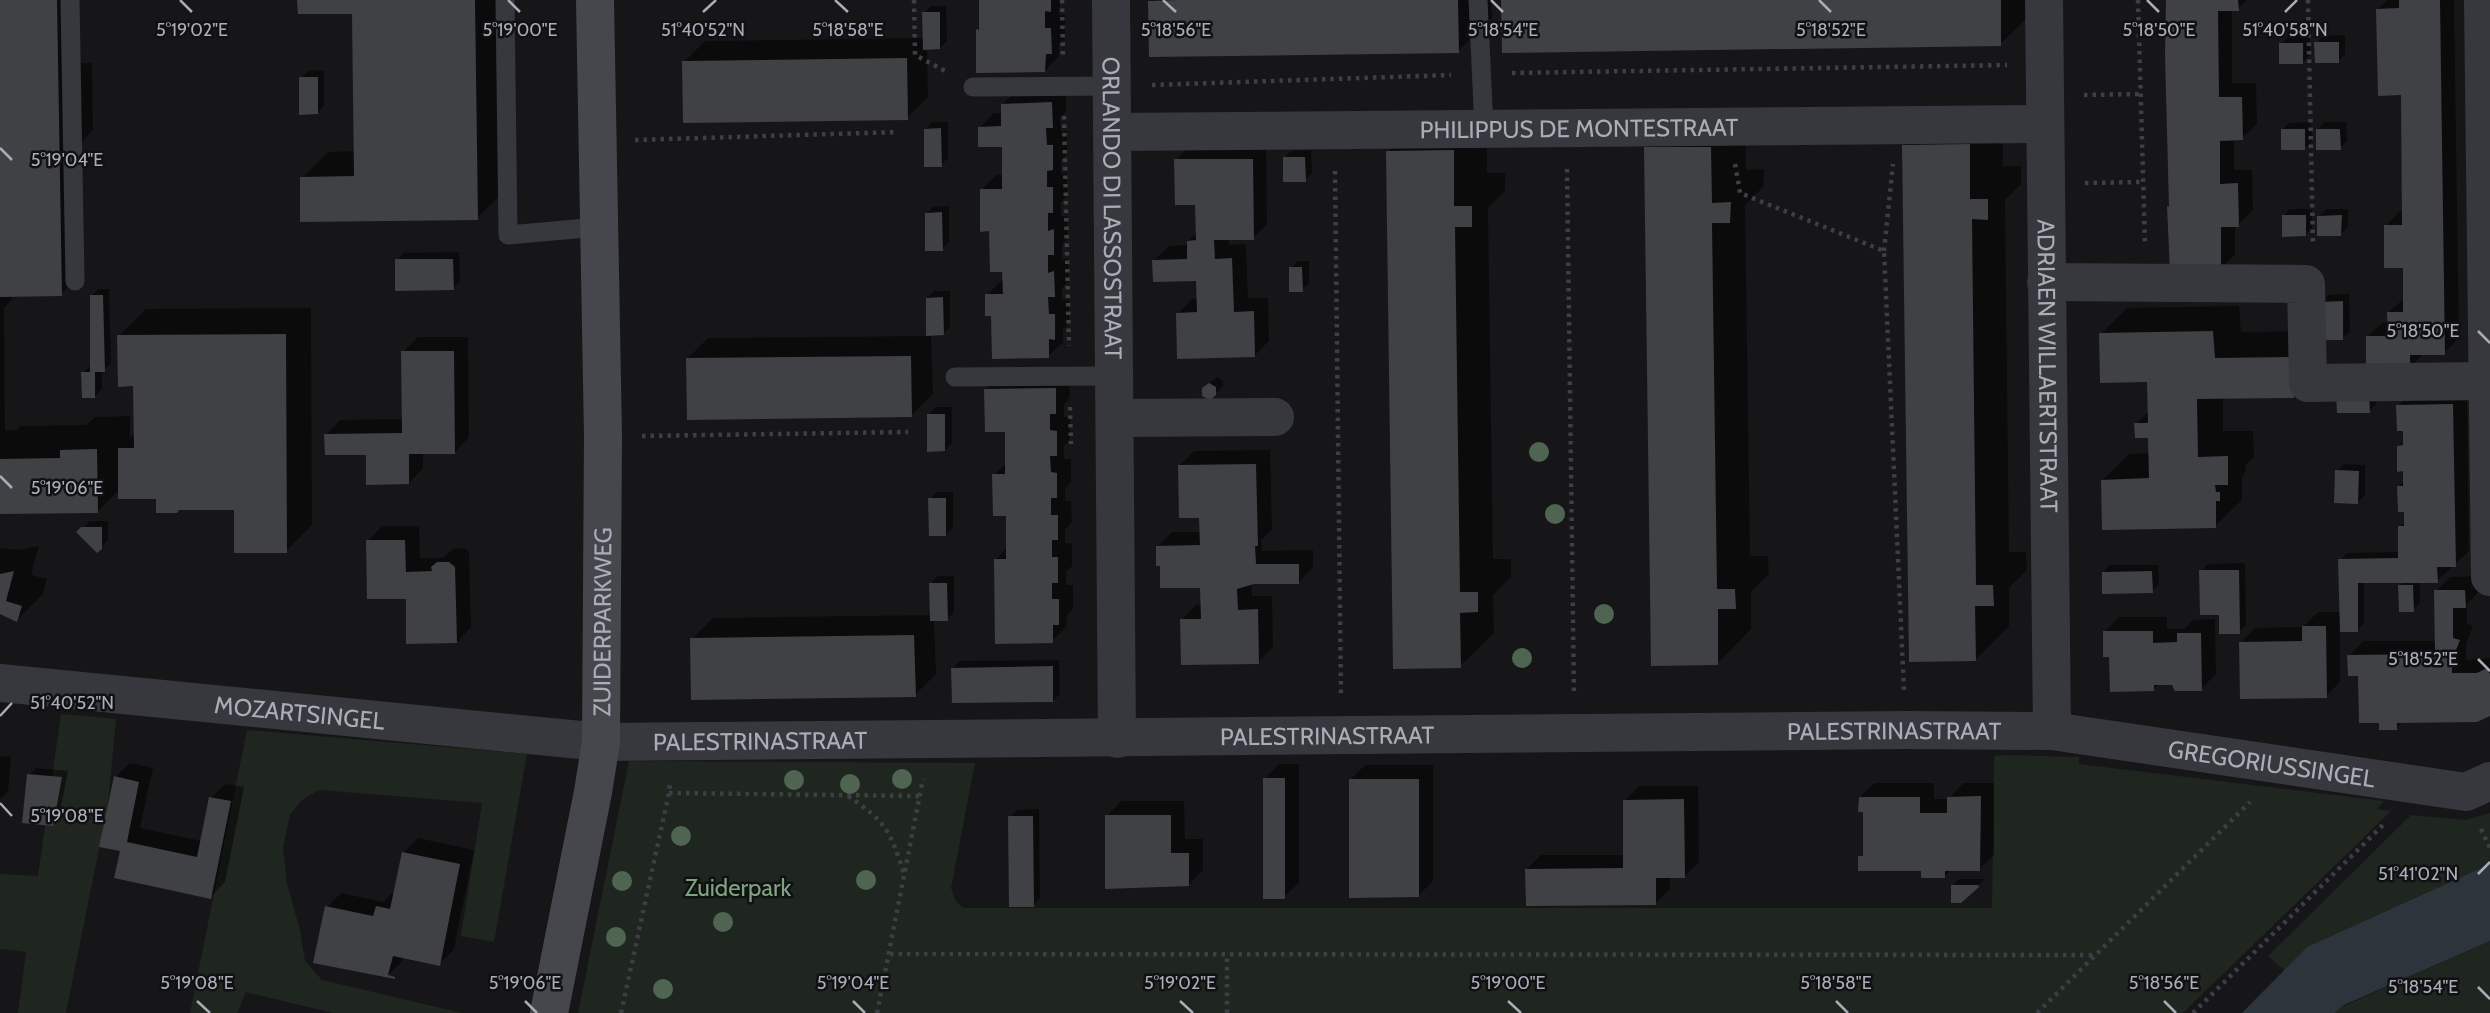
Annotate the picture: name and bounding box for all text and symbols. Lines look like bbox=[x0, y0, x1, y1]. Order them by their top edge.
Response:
text: 5°19'02"E bbox=[156, 19, 228, 41]
text: 5°19'00"E bbox=[482, 19, 558, 41]
text: 51°40'52"N bbox=[661, 19, 745, 41]
text: 5°18'58"E bbox=[812, 19, 884, 41]
text: 5°18'56"E bbox=[1141, 19, 1211, 41]
text: 5°18'54"E bbox=[1468, 19, 1538, 41]
text: 5°18'52"E bbox=[1796, 19, 1866, 41]
text: 5°18'50"E bbox=[2123, 19, 2195, 41]
text: 51°40'58"N bbox=[2242, 19, 2328, 41]
street label: ORLANDO DI LASSOSTRAAT bbox=[1097, 56, 1128, 360]
street label: PHILIPPUS DE MONTESTRAAT bbox=[1420, 112, 1739, 144]
text: 5°19'04"E bbox=[31, 149, 103, 171]
street label: ADRIAEN WILLAERTSTRAAT bbox=[2032, 219, 2064, 513]
text: 5°18'50"E bbox=[2387, 320, 2459, 342]
text: 5°19'06"E bbox=[31, 477, 103, 499]
street label: ZUIDERPARKWEG bbox=[587, 527, 617, 717]
text: 5°18'52"E bbox=[2388, 648, 2458, 670]
street label: MOZARTSINGEL bbox=[213, 690, 386, 735]
text: 51°40'52"N bbox=[30, 692, 114, 714]
street label: PALESTRINASTRAAT bbox=[1787, 715, 2002, 746]
street label: PALESTRINASTRAAT bbox=[1220, 720, 1435, 751]
street label: PALESTRINASTRAAT bbox=[653, 725, 868, 756]
street label: GREGORIUSSINGEL bbox=[2166, 734, 2377, 793]
text: 5°19'08"E bbox=[30, 805, 104, 827]
text: 51°41'02"N bbox=[2378, 863, 2458, 885]
park label: Zuiderpark bbox=[685, 873, 791, 902]
text: 5°19'08"E bbox=[160, 972, 234, 994]
text: 5°19'06"E bbox=[489, 972, 561, 994]
text: 5°19'04"E bbox=[817, 972, 889, 994]
text: 5°19'02"E bbox=[1144, 972, 1216, 994]
text: 5°19'00"E bbox=[1470, 972, 1546, 994]
text: 5°18'58"E bbox=[1800, 972, 1872, 994]
text: 5°18'56"E bbox=[2129, 972, 2199, 994]
text: 5°18'54"E bbox=[2388, 976, 2458, 998]

